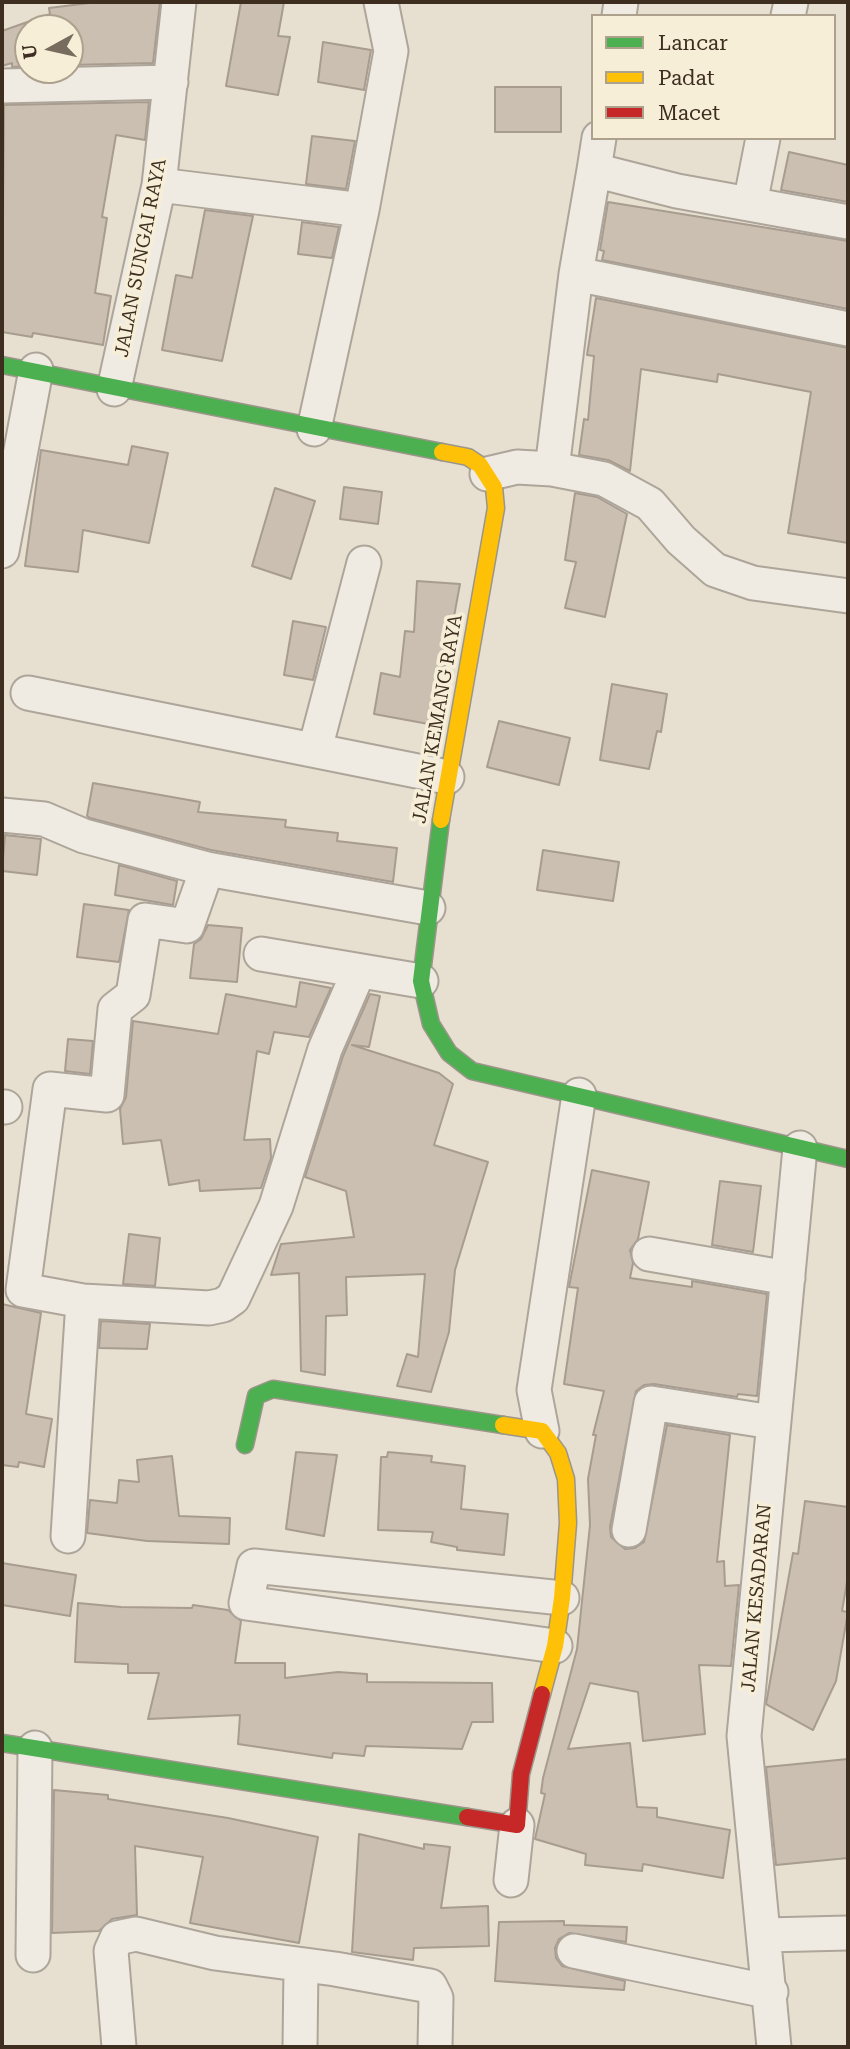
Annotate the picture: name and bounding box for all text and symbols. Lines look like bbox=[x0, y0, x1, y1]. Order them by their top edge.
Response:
north arrow bbox=[14, 14, 84, 84]
legend bbox=[591, 14, 836, 140]
text: Lancar bbox=[658, 31, 728, 55]
text: U bbox=[17, 43, 42, 61]
text: Padat bbox=[658, 66, 715, 90]
text: Macet bbox=[658, 101, 720, 125]
street label: JALAN SUNGAI RAYA bbox=[111, 157, 171, 359]
street label: JALAN KEMANG RAYA bbox=[408, 613, 468, 825]
street label: JALAN KESADARAN bbox=[737, 1503, 777, 1693]

